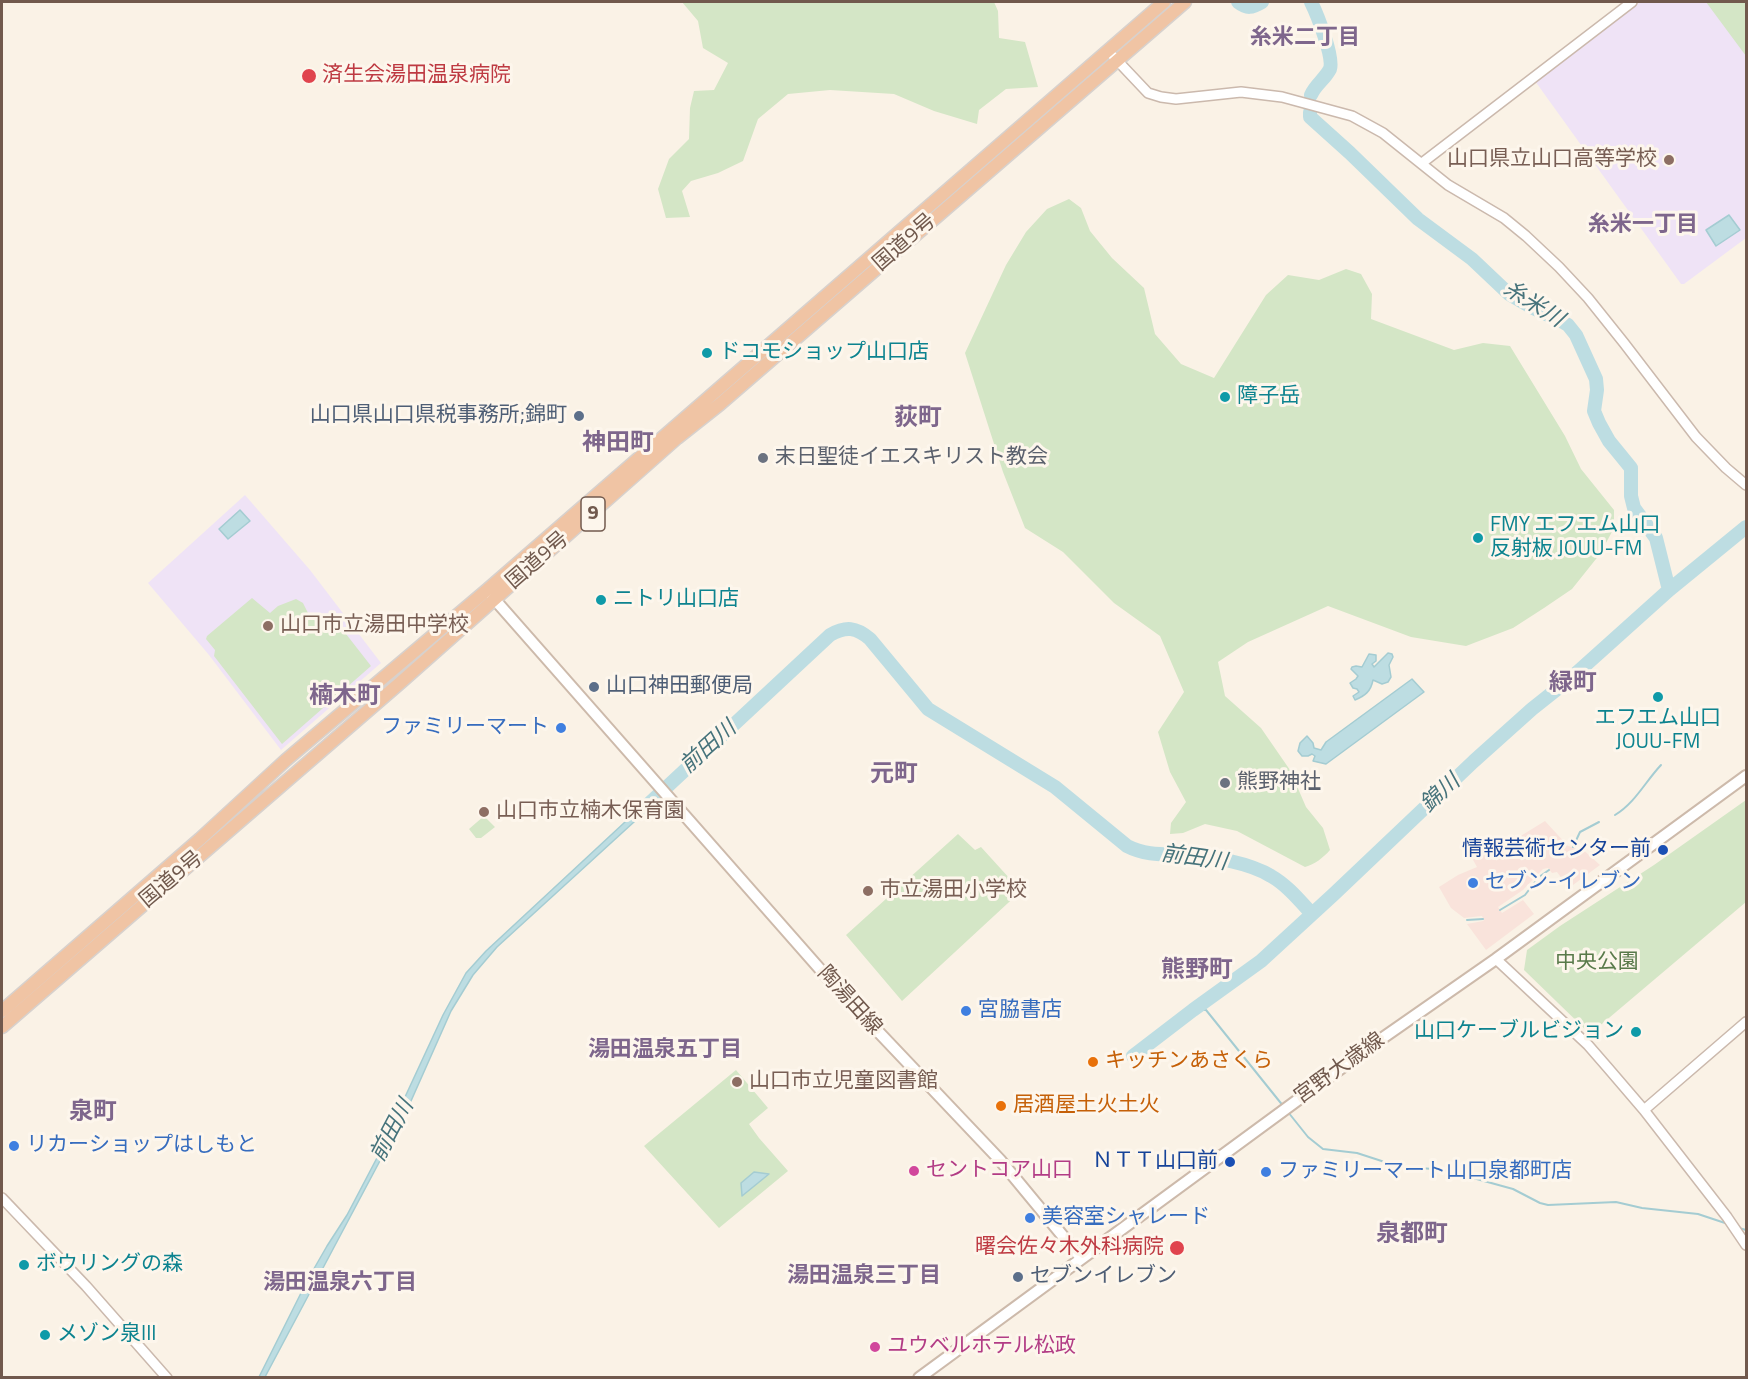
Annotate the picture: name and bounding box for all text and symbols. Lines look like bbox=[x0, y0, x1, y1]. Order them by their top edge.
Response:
district label: 糸米二丁目 bbox=[1250, 26, 1360, 52]
place label: 済生会湯田温泉病院 bbox=[322, 63, 511, 89]
marker: 済生会湯田温泉病院 bbox=[300, 67, 318, 85]
place label: 山口県立山口高等学校 bbox=[1447, 147, 1657, 173]
marker: 山口県立山口高等学校 bbox=[1662, 153, 1676, 167]
street label: 国道9号 bbox=[869, 209, 941, 277]
district label: 糸米一丁目 bbox=[1588, 213, 1698, 239]
water label: 糸米川 bbox=[1498, 276, 1568, 334]
place label: ドコモショップ山口店 bbox=[719, 340, 929, 366]
marker: ドコモショップ山口店 bbox=[700, 346, 714, 360]
place label: 障子岳 bbox=[1237, 384, 1300, 410]
marker: 障子岳 bbox=[1218, 390, 1232, 404]
place label: 山口県山口県税事務所;錦町 bbox=[310, 403, 567, 429]
district label: 荻町 bbox=[894, 405, 942, 433]
marker: 山口県山口県税事務所;錦町 bbox=[572, 409, 586, 423]
district label: 神田町 bbox=[582, 430, 654, 458]
place label: 末日聖徒イエスキリスト教会 bbox=[775, 445, 1048, 471]
marker: 末日聖徒イエスキリスト教会 bbox=[756, 451, 770, 465]
road number: 9 bbox=[581, 497, 605, 531]
place label: FMY エフエム山口 反射板 JOUU-FM bbox=[1490, 513, 1661, 563]
street label: 国道9号 bbox=[502, 527, 574, 595]
marker: FMY エフエム山口 反射板 JOUU-FM bbox=[1471, 531, 1485, 545]
place label: ニトリ山口店 bbox=[613, 587, 739, 613]
marker: ニトリ山口店 bbox=[594, 593, 608, 607]
place label: 山口市立湯田中学校 bbox=[280, 613, 469, 639]
marker: 山口市立湯田中学校 bbox=[261, 619, 275, 633]
district label: 緑町 bbox=[1549, 670, 1597, 698]
place label: 山口神田郵便局 bbox=[606, 674, 753, 700]
marker: 山口神田郵便局 bbox=[587, 680, 601, 694]
district label: 楠木町 bbox=[309, 683, 381, 711]
marker: エフエム山口 JOUU-FM bbox=[1651, 690, 1665, 704]
place label: エフエム山口 JOUU-FM bbox=[1595, 706, 1721, 756]
place label: ファミリーマート bbox=[381, 715, 549, 741]
water label: 前田川 bbox=[676, 716, 742, 780]
marker: ファミリーマート bbox=[554, 721, 568, 735]
district label: 元町 bbox=[870, 761, 918, 789]
water label: 錦川 bbox=[1416, 769, 1466, 819]
place label: 熊野神社 bbox=[1237, 770, 1321, 796]
marker: 熊野神社 bbox=[1218, 776, 1232, 790]
place label: 山口市立楠木保育園 bbox=[496, 799, 685, 825]
marker: 山口市立楠木保育園 bbox=[477, 805, 491, 819]
place label: 情報芸術センター前 bbox=[1462, 837, 1651, 863]
water label: 前田川 bbox=[1159, 841, 1229, 877]
marker: 情報芸術センター前 bbox=[1656, 843, 1670, 857]
street label: 国道9号 bbox=[135, 846, 209, 914]
place label: セブン-イレブン bbox=[1485, 870, 1641, 896]
marker: セブン-イレブン bbox=[1466, 876, 1480, 890]
place label: 市立湯田小学校 bbox=[880, 878, 1027, 904]
marker: 市立湯田小学校 bbox=[861, 884, 875, 898]
park label: 中央公園 bbox=[1555, 950, 1639, 976]
district label: 熊野町 bbox=[1161, 957, 1233, 985]
street label: 陶湯田線 bbox=[812, 961, 886, 1041]
place label: 宮脇書店 bbox=[978, 998, 1062, 1024]
marker: 宮脇書店 bbox=[959, 1004, 973, 1018]
place label: 山口ケーブルビジョン bbox=[1414, 1019, 1624, 1045]
marker: 山口ケーブルビジョン bbox=[1629, 1025, 1643, 1039]
street label: 宮野大歳線 bbox=[1290, 1028, 1390, 1110]
district label: 湯田温泉五丁目 bbox=[588, 1038, 742, 1064]
place label: キッチンあさくら bbox=[1105, 1049, 1273, 1075]
marker: キッチンあさくら bbox=[1086, 1055, 1100, 1069]
place label: 山口市立児童図書館 bbox=[749, 1069, 938, 1095]
marker: 山口市立児童図書館 bbox=[730, 1075, 744, 1089]
place label: 居酒屋土火土火 bbox=[1013, 1093, 1160, 1119]
water label: 前田川 bbox=[366, 1096, 420, 1166]
district label: 泉町 bbox=[69, 1099, 117, 1127]
marker: 居酒屋土火土火 bbox=[994, 1099, 1008, 1113]
place label: リカーショップはしもと bbox=[26, 1133, 257, 1159]
marker: リカーショップはしもと bbox=[7, 1139, 21, 1153]
place label: ＮＴＴ山口前 bbox=[1092, 1149, 1218, 1175]
marker: ＮＴＴ山口前 bbox=[1223, 1155, 1237, 1169]
place label: セントコア山口 bbox=[926, 1158, 1073, 1184]
place label: ファミリーマート山口泉都町店 bbox=[1278, 1159, 1572, 1185]
marker: セントコア山口 bbox=[907, 1164, 921, 1178]
marker: ファミリーマート山口泉都町店 bbox=[1259, 1165, 1273, 1179]
place label: 美容室シャレード bbox=[1042, 1205, 1210, 1231]
marker: 美容室シャレード bbox=[1023, 1211, 1037, 1225]
district label: 泉都町 bbox=[1376, 1221, 1448, 1249]
place label: 曙会佐々木外科病院 bbox=[975, 1235, 1164, 1261]
marker: 曙会佐々木外科病院 bbox=[1168, 1239, 1186, 1257]
place label: ボウリングの森 bbox=[36, 1252, 183, 1278]
marker: ボウリングの森 bbox=[17, 1258, 31, 1272]
district label: 湯田温泉三丁目 bbox=[787, 1264, 941, 1290]
place label: セブンイレブン bbox=[1030, 1264, 1177, 1290]
marker: セブンイレブン bbox=[1011, 1270, 1025, 1284]
district label: 湯田温泉六丁目 bbox=[263, 1271, 417, 1297]
place label: メゾン泉III bbox=[57, 1322, 156, 1348]
marker: メゾン泉III bbox=[38, 1328, 52, 1342]
place label: ユウベルホテル松政 bbox=[887, 1334, 1076, 1360]
marker: ユウベルホテル松政 bbox=[868, 1340, 882, 1354]

